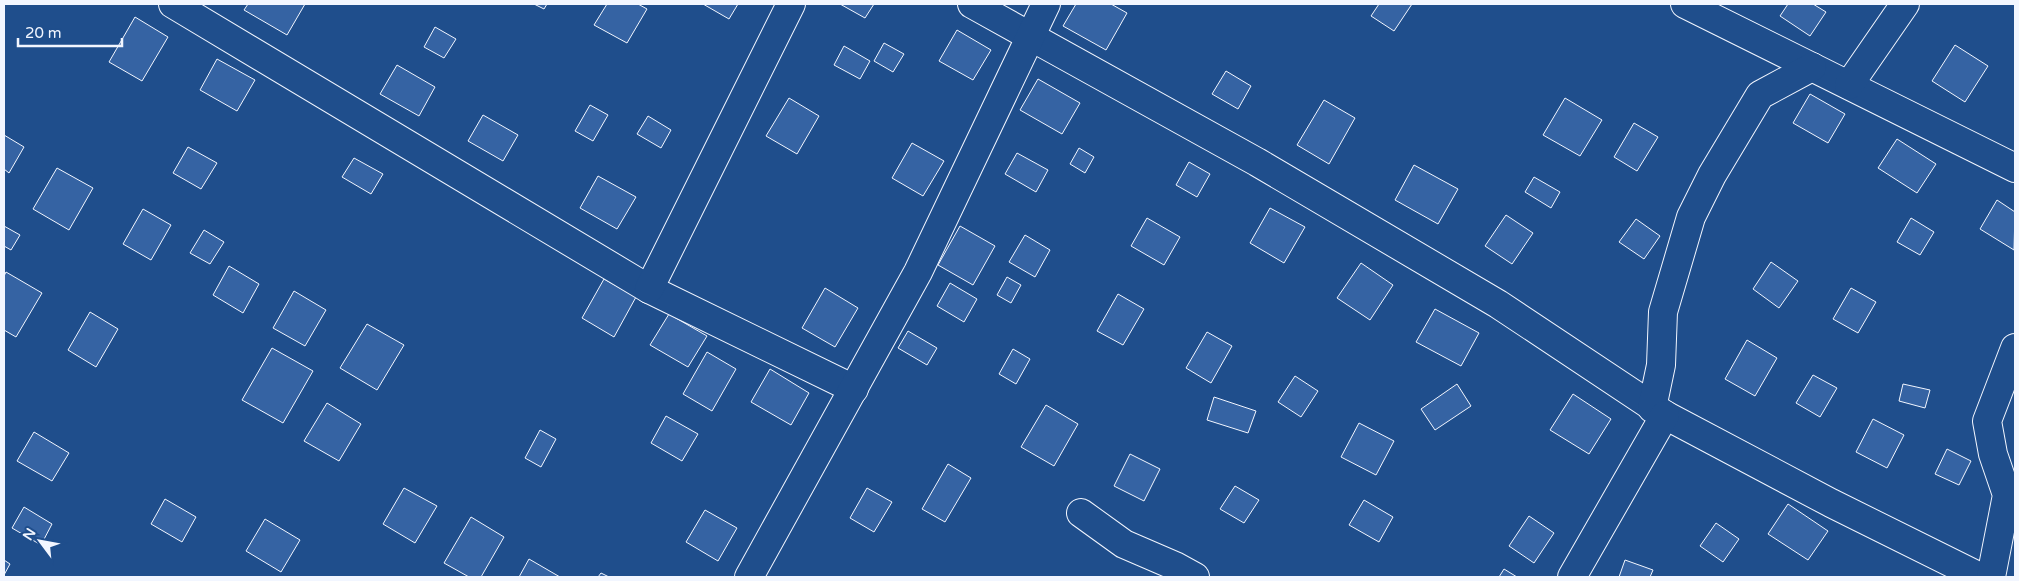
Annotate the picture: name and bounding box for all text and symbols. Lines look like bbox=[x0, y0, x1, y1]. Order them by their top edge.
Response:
scale bar bbox=[18, 15, 121, 47]
text: 20 m bbox=[25, 24, 62, 42]
north arrow bbox=[15, 516, 65, 566]
text: N bbox=[19, 525, 40, 544]

